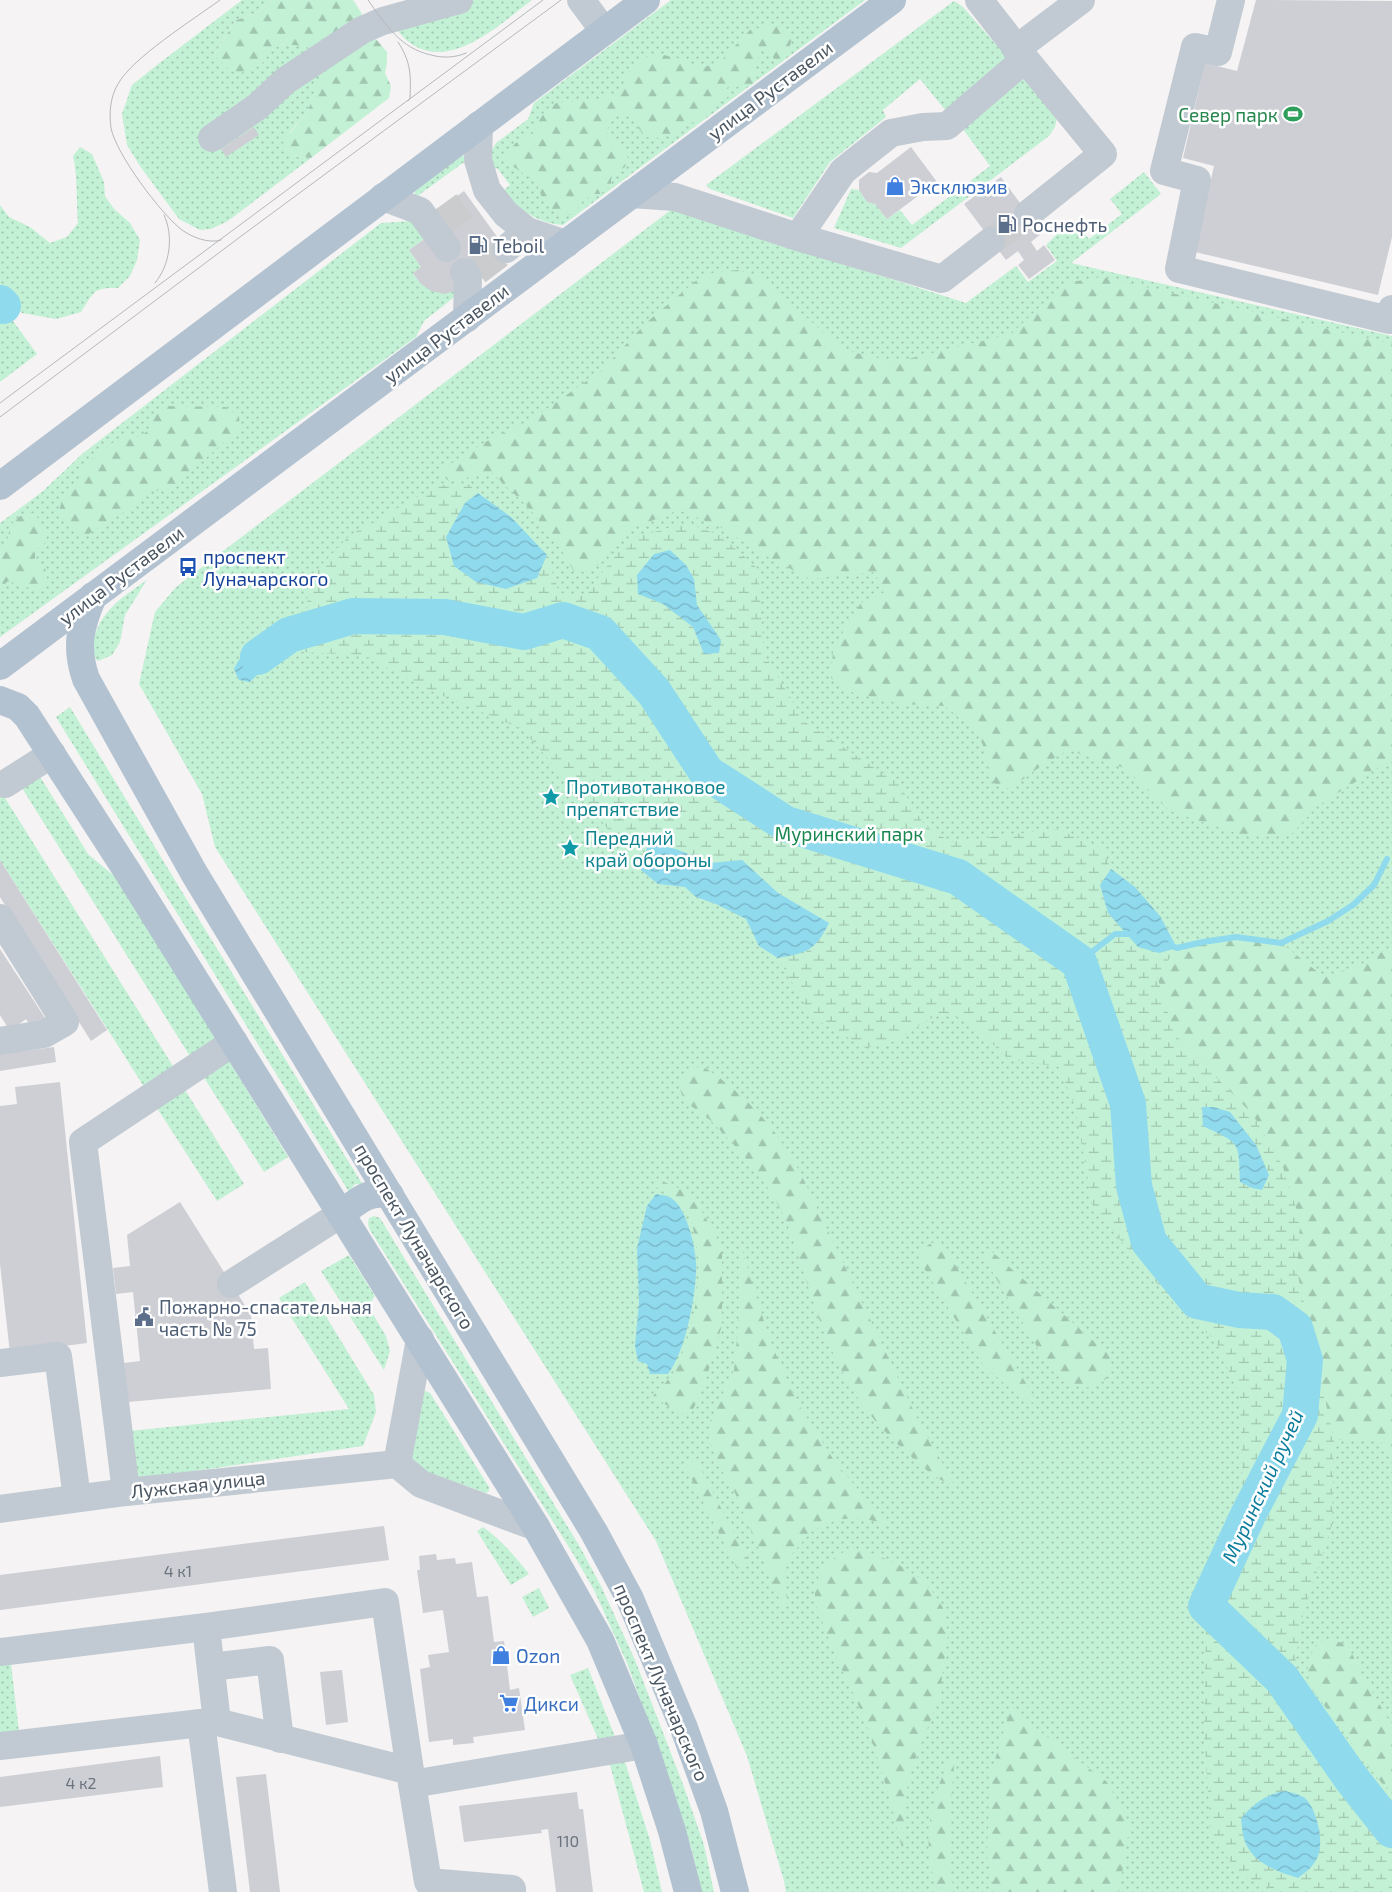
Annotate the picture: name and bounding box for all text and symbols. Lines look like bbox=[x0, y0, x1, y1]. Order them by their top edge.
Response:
street label: улица Руставели bbox=[703, 36, 838, 145]
place label: Север парк bbox=[1178, 103, 1278, 126]
sports icon: Север парк bbox=[1282, 103, 1304, 125]
shop icon: Эксклюзив bbox=[884, 175, 906, 197]
place label: Эксклюзив bbox=[910, 175, 1008, 198]
fuel station icon: Роснефть bbox=[996, 213, 1018, 235]
place label: Роснефть bbox=[1022, 213, 1107, 236]
fuel station icon: Teboil bbox=[467, 234, 489, 256]
place label: Teboil bbox=[493, 234, 544, 257]
street label: улица Руставели bbox=[379, 279, 514, 388]
street label: улица Руставели bbox=[54, 521, 189, 630]
place label: проспект Луначарского bbox=[203, 545, 328, 591]
bus stop icon: проспект Луначарского bbox=[177, 556, 199, 578]
place label: Противотанковое препятствие bbox=[566, 775, 726, 820]
place icon: Противотанковое препятствие bbox=[540, 786, 562, 808]
park label: Муринский парк bbox=[775, 822, 923, 846]
place label: Передний край обороны bbox=[585, 826, 711, 871]
place icon: Передний край обороны bbox=[559, 837, 581, 859]
street label: проспект Луначарского bbox=[350, 1139, 480, 1334]
place label: Пожарно-спасательная часть № 75 bbox=[159, 1295, 372, 1340]
public building icon: Пожарно-спасательная часть № 75 bbox=[133, 1306, 155, 1328]
water label: Муринский ручей bbox=[1216, 1406, 1308, 1566]
street label: Лужская улица bbox=[130, 1466, 266, 1503]
house number: 4 к1 bbox=[164, 1561, 192, 1580]
street label: проспект Луначарского bbox=[609, 1580, 714, 1785]
shop icon: Ozon bbox=[490, 1644, 512, 1666]
place label: Ozon bbox=[516, 1644, 560, 1667]
supermarket icon: Дикси bbox=[498, 1692, 520, 1714]
place label: Дикси bbox=[524, 1692, 579, 1715]
house number: 4 к2 bbox=[66, 1773, 96, 1792]
house number: 110 bbox=[557, 1831, 579, 1850]

